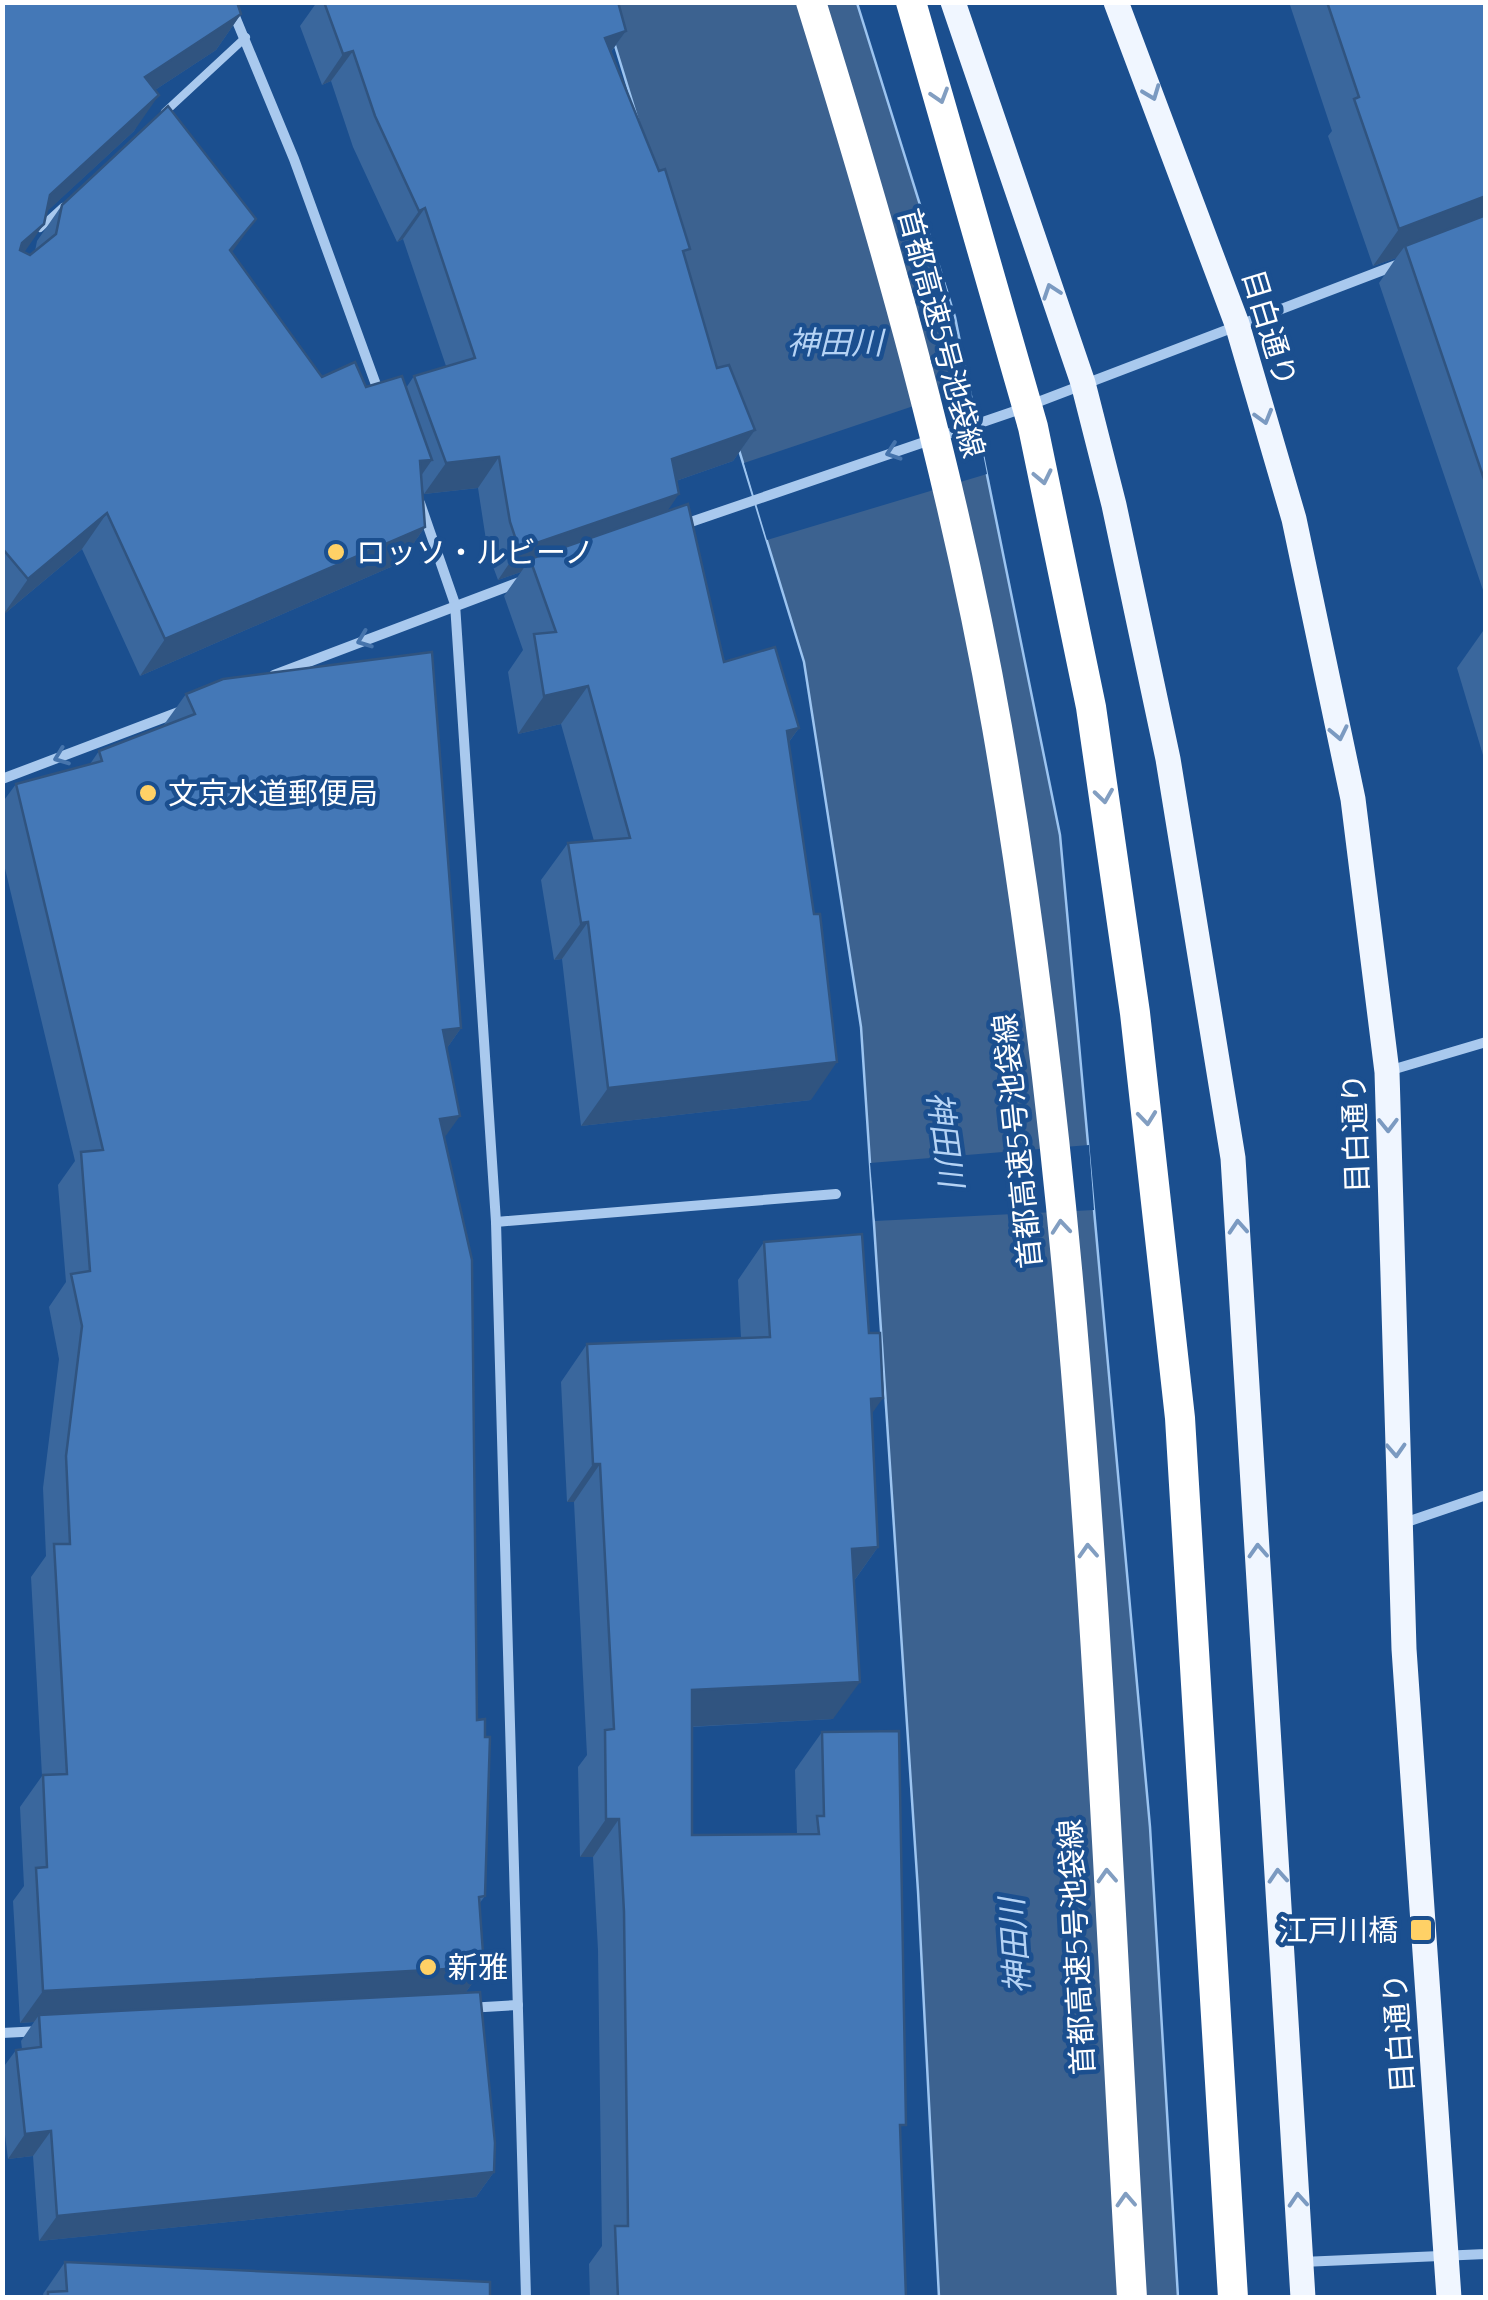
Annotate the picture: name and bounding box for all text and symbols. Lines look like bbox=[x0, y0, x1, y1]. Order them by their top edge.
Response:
one-way arrow bbox=[1140, 84, 1160, 101]
one-way arrow bbox=[928, 86, 949, 103]
street label: 首都高速5号池袋線 bbox=[890, 204, 994, 462]
street label: 目白通り bbox=[1234, 265, 1306, 391]
one-way arrow bbox=[1043, 283, 1063, 300]
water label: 神田川 bbox=[787, 322, 886, 362]
one-way arrow bbox=[1252, 408, 1273, 425]
one-way arrow bbox=[885, 441, 902, 461]
one-way arrow bbox=[1031, 468, 1052, 485]
place label: ロッソ・ルビーノ bbox=[356, 533, 594, 571]
marker: ロッソ・ルビーノ bbox=[325, 541, 347, 563]
one-way arrow bbox=[357, 628, 374, 649]
one-way arrow bbox=[1328, 724, 1349, 741]
one-way arrow bbox=[53, 745, 71, 765]
place label: 文京水道郵便局 bbox=[168, 774, 378, 812]
marker: 文京水道郵便局 bbox=[137, 782, 159, 804]
one-way arrow bbox=[1093, 788, 1114, 804]
street label: 首都高速5号池袋線 bbox=[985, 1012, 1049, 1270]
street label: 目白通り bbox=[1334, 1072, 1376, 1194]
water label: 神田川 bbox=[920, 1089, 973, 1192]
one-way arrow bbox=[1136, 1110, 1157, 1126]
one-way arrow bbox=[1377, 1117, 1398, 1133]
one-way arrow bbox=[1050, 1219, 1072, 1235]
one-way arrow bbox=[1227, 1219, 1249, 1235]
one-way arrow bbox=[1385, 1442, 1406, 1458]
one-way arrow bbox=[1078, 1543, 1099, 1559]
one-way arrow bbox=[1248, 1543, 1269, 1559]
street label: 首都高速5号池袋線 bbox=[1050, 1818, 1102, 2076]
one-way arrow bbox=[1097, 1867, 1118, 1883]
one-way arrow bbox=[1267, 1867, 1289, 1883]
water label: 神田川 bbox=[990, 1894, 1037, 1995]
place label: 江戸川橋 bbox=[1278, 1911, 1398, 1949]
marker: 江戸川橋 bbox=[1408, 1917, 1434, 1943]
place label: 新雅 bbox=[448, 1948, 508, 1986]
marker: 新雅 bbox=[417, 1956, 439, 1978]
street label: 目白通り bbox=[1375, 1972, 1421, 2094]
one-way arrow bbox=[1116, 2192, 1137, 2208]
one-way arrow bbox=[1288, 2192, 1309, 2208]

